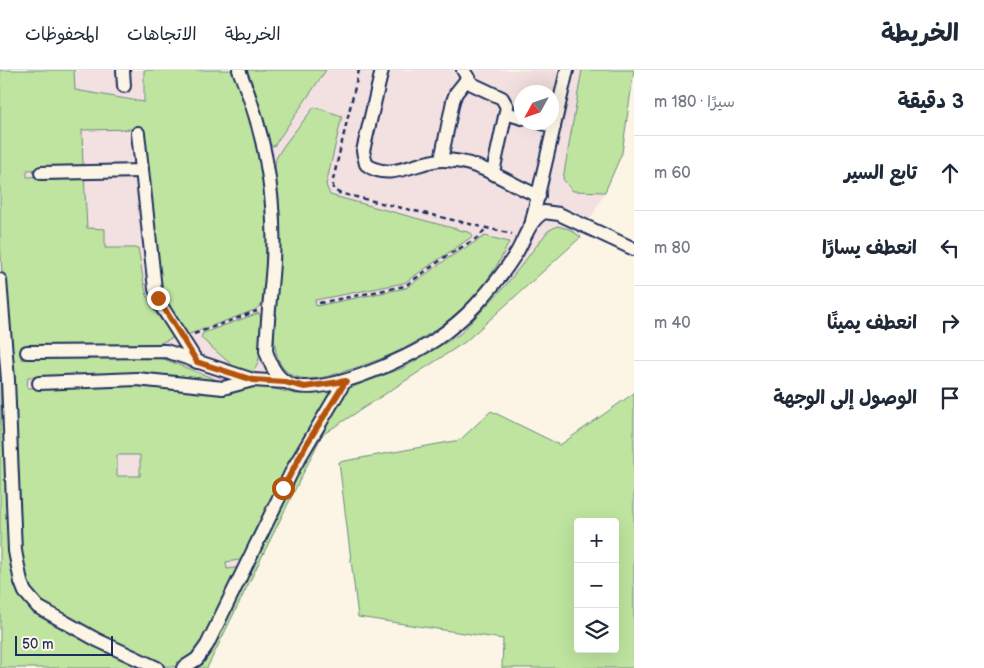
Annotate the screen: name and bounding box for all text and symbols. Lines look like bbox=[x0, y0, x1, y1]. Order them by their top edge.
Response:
text: الخريطة bbox=[881, 19, 959, 48]
text: المحفوظات bbox=[25, 24, 99, 45]
text: الاتجاهات bbox=[127, 24, 197, 45]
text: الخريطة bbox=[225, 24, 281, 45]
north arrow bbox=[514, 85, 559, 130]
text: 3 دقيقة bbox=[898, 89, 964, 114]
text: سيرًا · 180 m bbox=[654, 93, 735, 112]
icon: ahead bbox=[936, 159, 964, 187]
text: تابع السير bbox=[844, 162, 917, 185]
text: 60 m bbox=[654, 164, 691, 183]
icon: left bbox=[936, 234, 964, 262]
text: انعطف يسارًا bbox=[822, 237, 917, 260]
text: 80 m bbox=[654, 239, 690, 258]
route end bbox=[147, 287, 170, 310]
icon: right bbox=[936, 309, 964, 337]
text: انعطف يمينًا bbox=[827, 312, 917, 335]
text: 40 m bbox=[654, 314, 691, 333]
icon: arrive bbox=[936, 384, 964, 412]
text: الوصول إلى الوجهة bbox=[773, 387, 917, 410]
route start bbox=[272, 477, 295, 500]
map controls bbox=[574, 518, 619, 653]
button: + bbox=[574, 518, 619, 563]
button: − bbox=[574, 563, 619, 608]
button: layers bbox=[574, 608, 619, 653]
scale bar bbox=[15, 633, 112, 656]
text: 50 m bbox=[22, 636, 54, 653]

